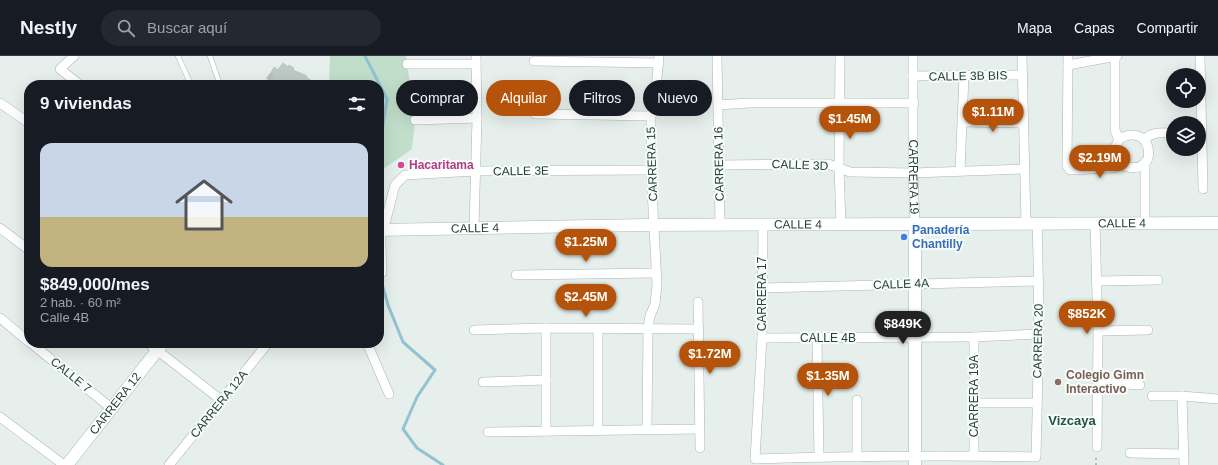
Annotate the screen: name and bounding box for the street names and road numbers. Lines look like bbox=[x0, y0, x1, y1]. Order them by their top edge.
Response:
street label: CALLE 3B BIS bbox=[929, 68, 1007, 84]
street label: CARRERA 15 bbox=[644, 126, 660, 202]
street label: CARRERA 16 bbox=[711, 126, 727, 201]
street label: CARRERA 19 bbox=[906, 140, 922, 215]
street label: CALLE 3D bbox=[771, 157, 829, 173]
street label: CALLE 3E bbox=[493, 164, 549, 178]
street label: CALLE 4 bbox=[1098, 216, 1146, 230]
street label: CALLE 4 bbox=[774, 217, 822, 232]
street label: CALLE 4 bbox=[451, 221, 499, 236]
street label: CARRERA 17 bbox=[755, 256, 769, 331]
street label: CALLE 4A bbox=[873, 276, 929, 292]
street label: CARRERA 20 bbox=[1030, 303, 1046, 378]
street label: CALLE 4B bbox=[800, 331, 856, 345]
street label: CALLE 7 bbox=[48, 354, 94, 396]
street label: CARRERA 19A bbox=[967, 355, 981, 437]
street label: CARRERA 12A bbox=[188, 367, 250, 441]
street label: CARRERA 12 bbox=[87, 370, 144, 437]

